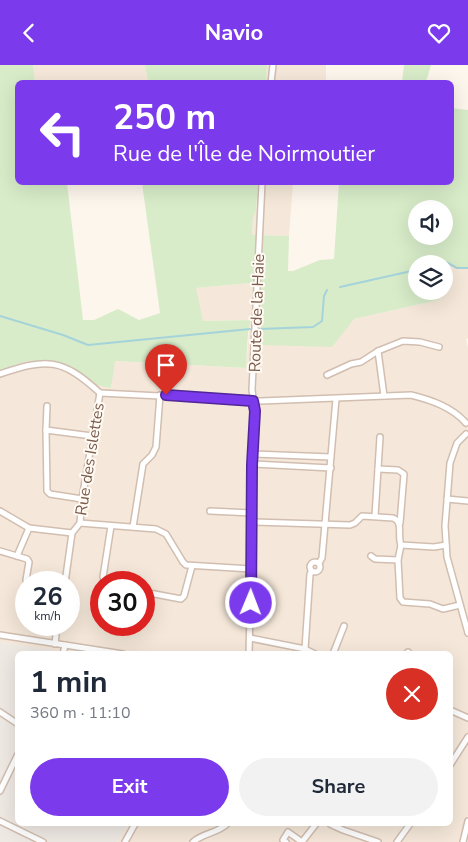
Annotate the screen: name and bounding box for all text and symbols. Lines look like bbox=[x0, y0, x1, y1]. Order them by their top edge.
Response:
text: Navio bbox=[205, 18, 263, 48]
icon: back bbox=[15, 19, 43, 47]
icon: heart bbox=[425, 19, 453, 47]
text: 250 m bbox=[113, 94, 216, 141]
icon: left bbox=[30, 100, 95, 165]
text: Rue de l'Île de Noirmoutier bbox=[113, 139, 375, 169]
map controls bbox=[408, 200, 453, 300]
button: sound bbox=[408, 200, 453, 245]
street label: Route de la Haie bbox=[244, 253, 270, 373]
button: layers bbox=[408, 255, 453, 300]
pin bbox=[145, 344, 187, 395]
icon: arrive bbox=[152, 351, 180, 379]
street label: Rue des Islettes bbox=[70, 401, 110, 517]
speed limit sign: 30 bbox=[90, 571, 155, 636]
position arrow bbox=[224, 576, 276, 628]
text: 26 bbox=[32, 580, 63, 614]
text: km/h bbox=[34, 608, 61, 624]
text: 1 min bbox=[30, 662, 108, 703]
button: close bbox=[386, 668, 438, 720]
text: 360 m · 11:10 bbox=[30, 702, 131, 724]
button: Exit bbox=[30, 758, 229, 816]
button: Share bbox=[239, 758, 438, 816]

